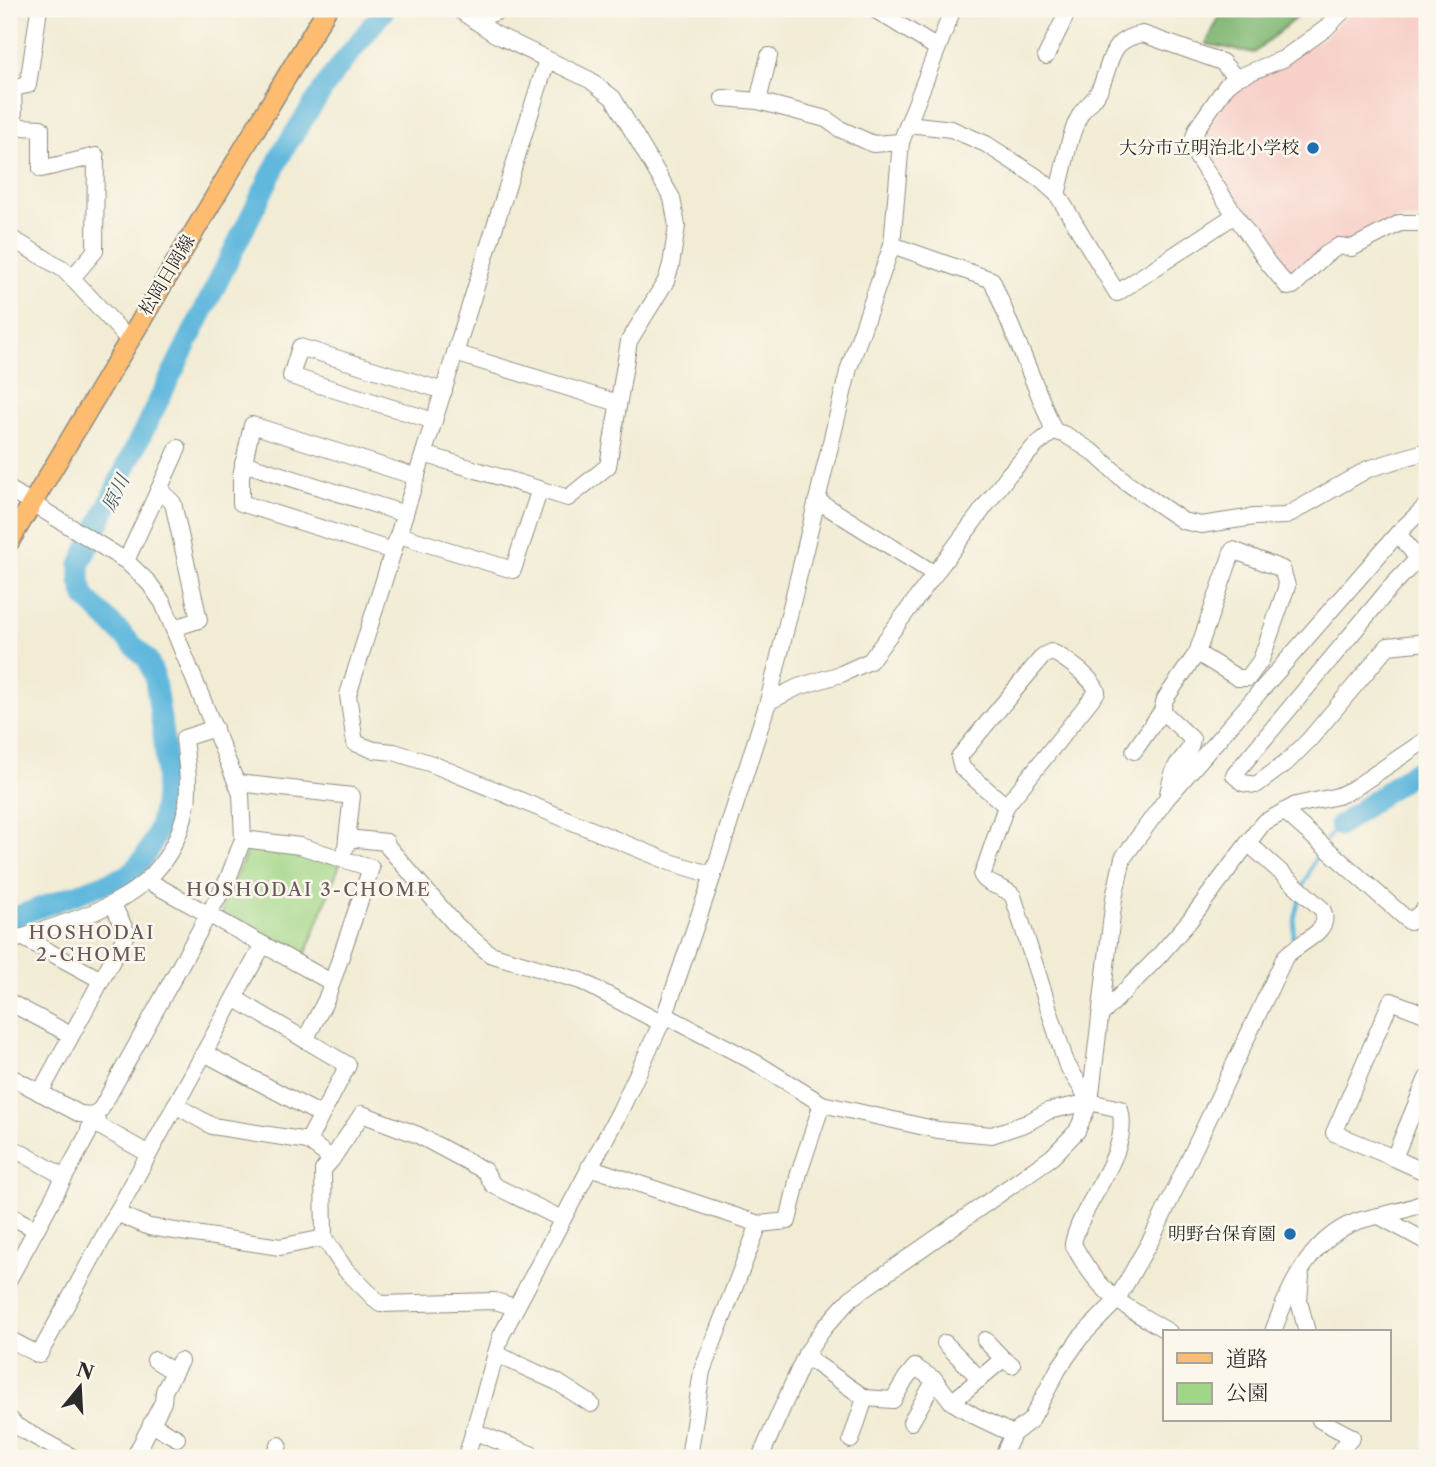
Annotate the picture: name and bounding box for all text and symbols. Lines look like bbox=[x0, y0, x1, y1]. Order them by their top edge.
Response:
place label: 大分市立明治北小学校 bbox=[1119, 137, 1299, 159]
marker: 大分市立明治北小学校 bbox=[1305, 140, 1321, 156]
street label: 松岡日岡線 bbox=[134, 231, 200, 319]
water label: 原川 bbox=[97, 469, 135, 515]
district label: HOSHODAI 3-CHOME bbox=[186, 878, 432, 901]
district label: HOSHODAI 2-CHOME bbox=[29, 921, 155, 966]
place label: 明野台保育園 bbox=[1168, 1223, 1276, 1245]
marker: 明野台保育園 bbox=[1282, 1226, 1298, 1242]
legend bbox=[1163, 1330, 1390, 1422]
text: 道路 bbox=[1226, 1346, 1268, 1371]
north arrow bbox=[46, 1352, 116, 1422]
text: N bbox=[74, 1358, 97, 1385]
text: 公園 bbox=[1226, 1380, 1268, 1405]

